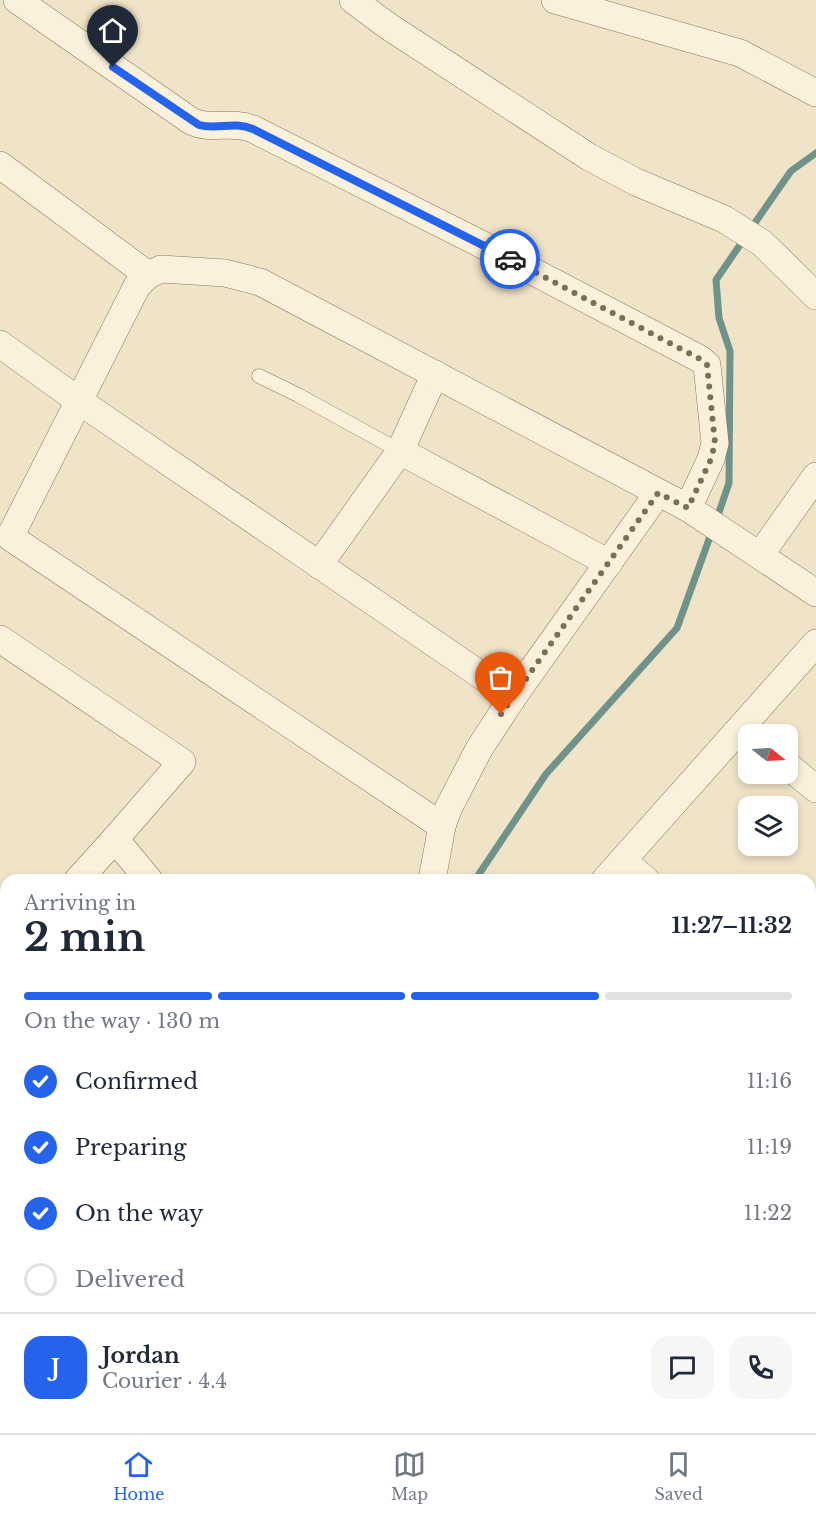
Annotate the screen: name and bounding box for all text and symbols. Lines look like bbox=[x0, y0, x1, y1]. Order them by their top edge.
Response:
pin bbox=[87, 5, 138, 67]
icon: home bbox=[96, 14, 129, 47]
courier bbox=[480, 229, 540, 289]
icon: car bbox=[494, 243, 527, 276]
pin bbox=[475, 652, 526, 714]
icon: bag bbox=[484, 661, 517, 694]
north arrow bbox=[738, 724, 798, 784]
map controls bbox=[738, 724, 798, 856]
button: layers bbox=[738, 796, 798, 856]
text: Arriving in bbox=[24, 891, 136, 915]
text: 11:27–11:32 bbox=[672, 912, 792, 939]
text: 2 min bbox=[24, 913, 145, 962]
text: On the way · 130 m bbox=[24, 1009, 220, 1033]
icon: check bbox=[24, 1065, 57, 1098]
text: Confirmed bbox=[75, 1068, 198, 1095]
text: 11:16 bbox=[747, 1069, 792, 1093]
icon: check bbox=[24, 1131, 57, 1164]
text: Preparing bbox=[75, 1134, 186, 1161]
text: 11:19 bbox=[747, 1135, 792, 1159]
icon: check bbox=[24, 1197, 57, 1230]
text: On the way bbox=[75, 1200, 203, 1227]
text: 11:22 bbox=[744, 1201, 792, 1225]
text: Delivered bbox=[75, 1266, 185, 1293]
button: chat bbox=[651, 1336, 714, 1399]
button: phone bbox=[729, 1336, 792, 1399]
text: Jordan bbox=[102, 1342, 180, 1369]
text: J bbox=[51, 1354, 60, 1381]
text: Courier · 4.4 bbox=[102, 1369, 227, 1393]
tab: Home bbox=[113, 1448, 164, 1504]
tab: Map bbox=[391, 1448, 428, 1504]
tab: Saved bbox=[655, 1448, 703, 1504]

